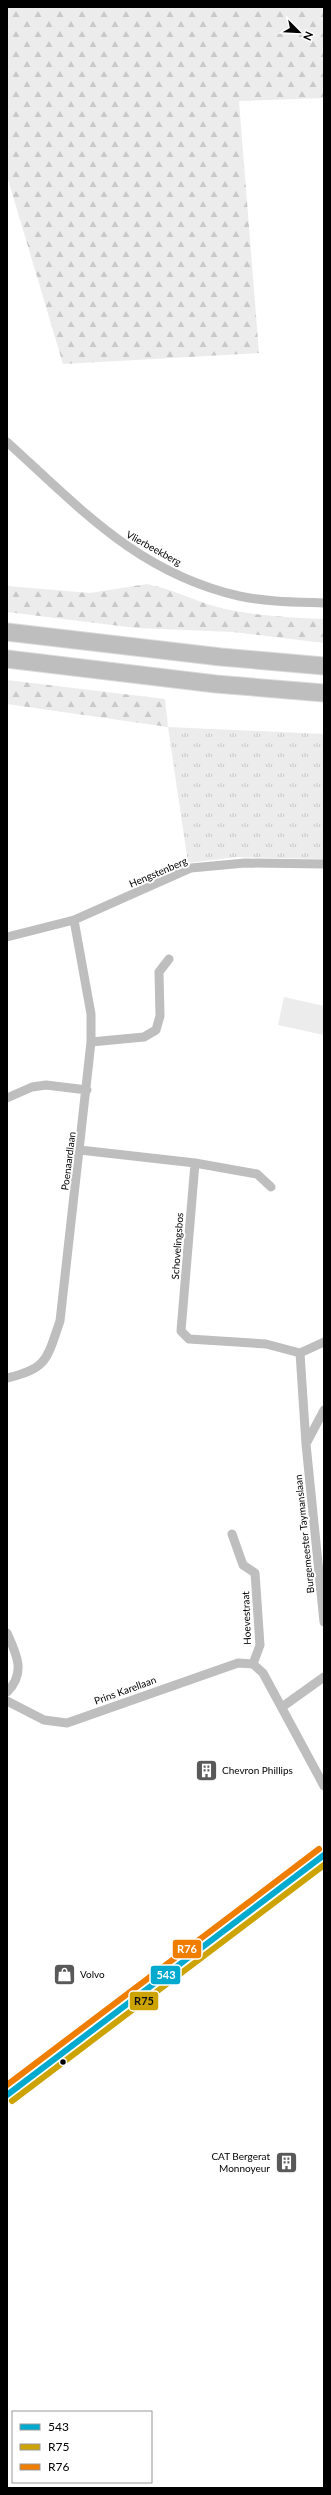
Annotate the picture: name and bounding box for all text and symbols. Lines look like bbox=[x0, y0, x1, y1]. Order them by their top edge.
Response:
north arrow bbox=[279, 12, 319, 52]
text: N bbox=[301, 30, 316, 43]
street label: Vlierbeekberg bbox=[124, 528, 184, 568]
street label: Hengstenberg bbox=[127, 854, 189, 890]
street label: Poenaardlaan bbox=[58, 1131, 78, 1191]
street label: Schovelingsbos bbox=[169, 1212, 185, 1280]
street label: Burgemeester Taymanslaan bbox=[292, 1474, 316, 1594]
street label: Hoevestraat bbox=[239, 1591, 253, 1645]
street label: Prins Karellaan bbox=[92, 1673, 158, 1707]
building icon: Chevron Phillips bbox=[193, 1757, 219, 1783]
place label: Chevron Phillips bbox=[222, 1764, 293, 1776]
line badge: R76 bbox=[172, 1939, 202, 1959]
text: R76 bbox=[177, 1942, 198, 1955]
shop icon: Volvo bbox=[51, 1961, 77, 1987]
line badge: 543 bbox=[150, 1965, 181, 1985]
place label: Volvo bbox=[80, 1968, 105, 1980]
text: 543 bbox=[156, 1968, 176, 1981]
line badge: R75 bbox=[129, 1991, 159, 2011]
text: R75 bbox=[134, 1994, 154, 2007]
unlabelled marker bbox=[58, 2057, 68, 2067]
building icon: CAT Bergerat Monnoyeur bbox=[273, 2149, 299, 2175]
place label: CAT Bergerat Monnoyeur bbox=[211, 2150, 270, 2174]
legend bbox=[12, 2411, 152, 2483]
text: 543 bbox=[48, 2419, 69, 2434]
text: R75 bbox=[48, 2439, 69, 2454]
text: R76 bbox=[48, 2459, 69, 2474]

